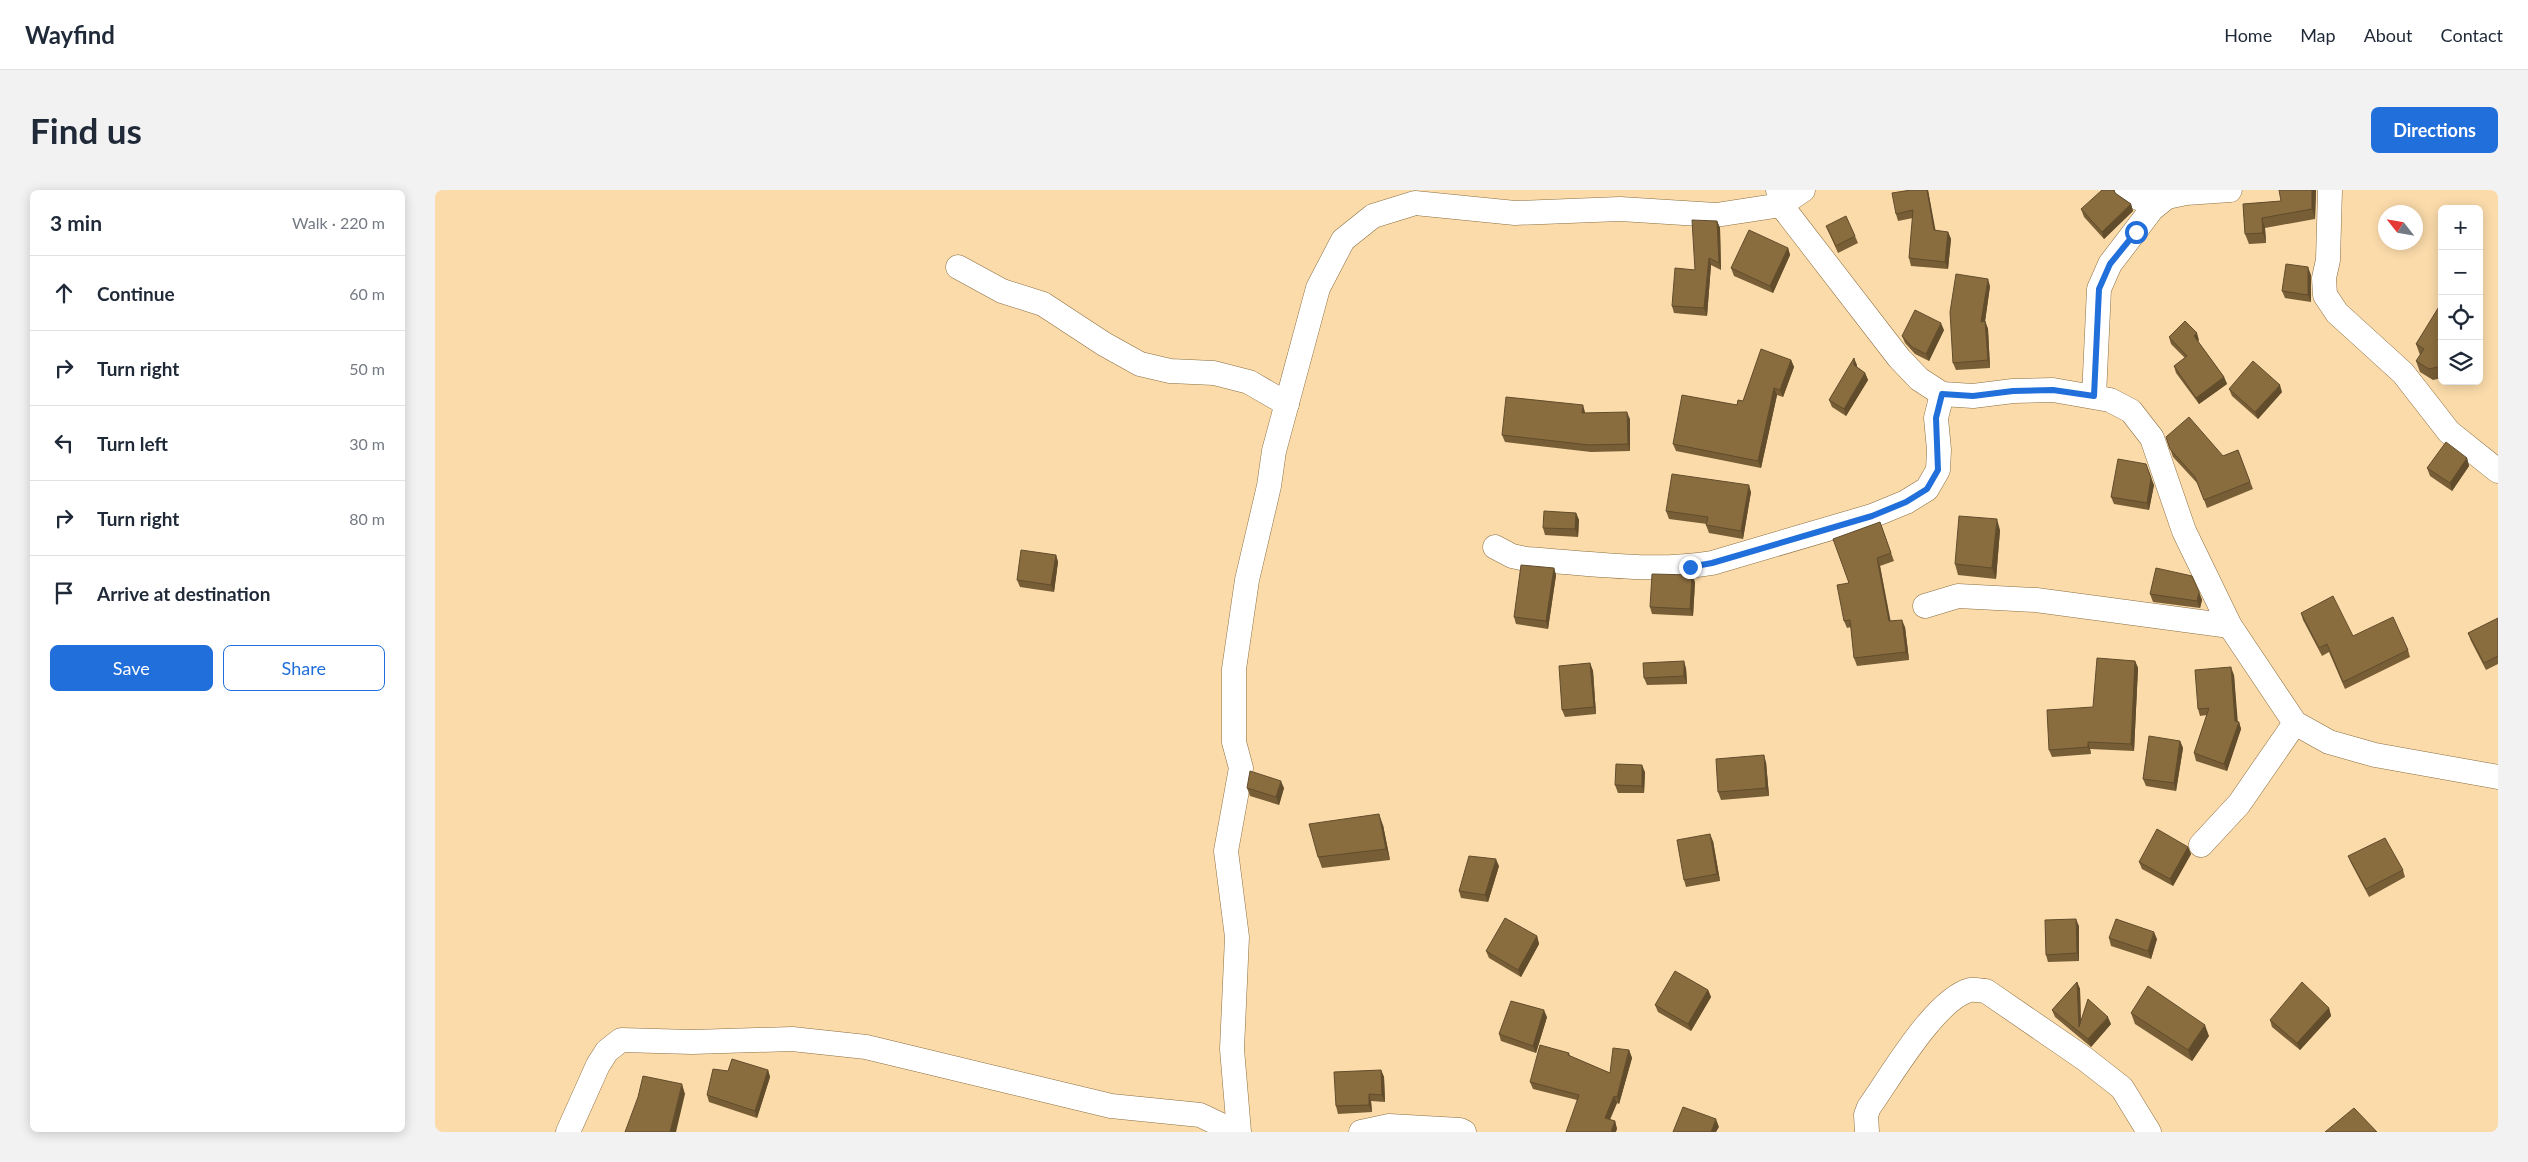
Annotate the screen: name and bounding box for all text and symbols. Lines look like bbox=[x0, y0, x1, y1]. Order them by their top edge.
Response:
text: Wayfind bbox=[25, 20, 115, 49]
text: Home bbox=[2224, 24, 2272, 46]
text: Map bbox=[2300, 24, 2336, 46]
text: About bbox=[2364, 24, 2413, 46]
text: Contact bbox=[2441, 24, 2503, 46]
button: Directions bbox=[2371, 107, 2498, 153]
text: Find us bbox=[30, 109, 142, 151]
north arrow bbox=[2378, 205, 2423, 250]
map controls bbox=[2438, 205, 2483, 385]
button: + bbox=[2438, 205, 2483, 250]
text: 3 min bbox=[50, 210, 102, 235]
text: Walk · 220 m bbox=[292, 213, 385, 232]
route start bbox=[2125, 221, 2148, 244]
button: − bbox=[2438, 250, 2483, 295]
icon: ahead bbox=[50, 279, 78, 307]
text: Continue bbox=[97, 282, 175, 305]
text: 60 m bbox=[349, 284, 385, 303]
button: locate bbox=[2438, 295, 2483, 340]
button: layers bbox=[2438, 340, 2483, 385]
icon: right bbox=[50, 354, 78, 382]
text: Turn right bbox=[97, 357, 179, 380]
text: 50 m bbox=[349, 359, 385, 378]
icon: left bbox=[50, 429, 78, 457]
text: Turn left bbox=[97, 432, 168, 455]
text: 30 m bbox=[349, 434, 385, 453]
icon: right bbox=[50, 504, 78, 532]
text: Turn right bbox=[97, 507, 179, 530]
text: 80 m bbox=[349, 509, 385, 528]
route end bbox=[1679, 556, 1702, 579]
icon: arrive bbox=[50, 579, 78, 607]
text: Arrive at destination bbox=[97, 582, 270, 605]
button: Save bbox=[50, 645, 213, 691]
button: Share bbox=[223, 645, 385, 691]

